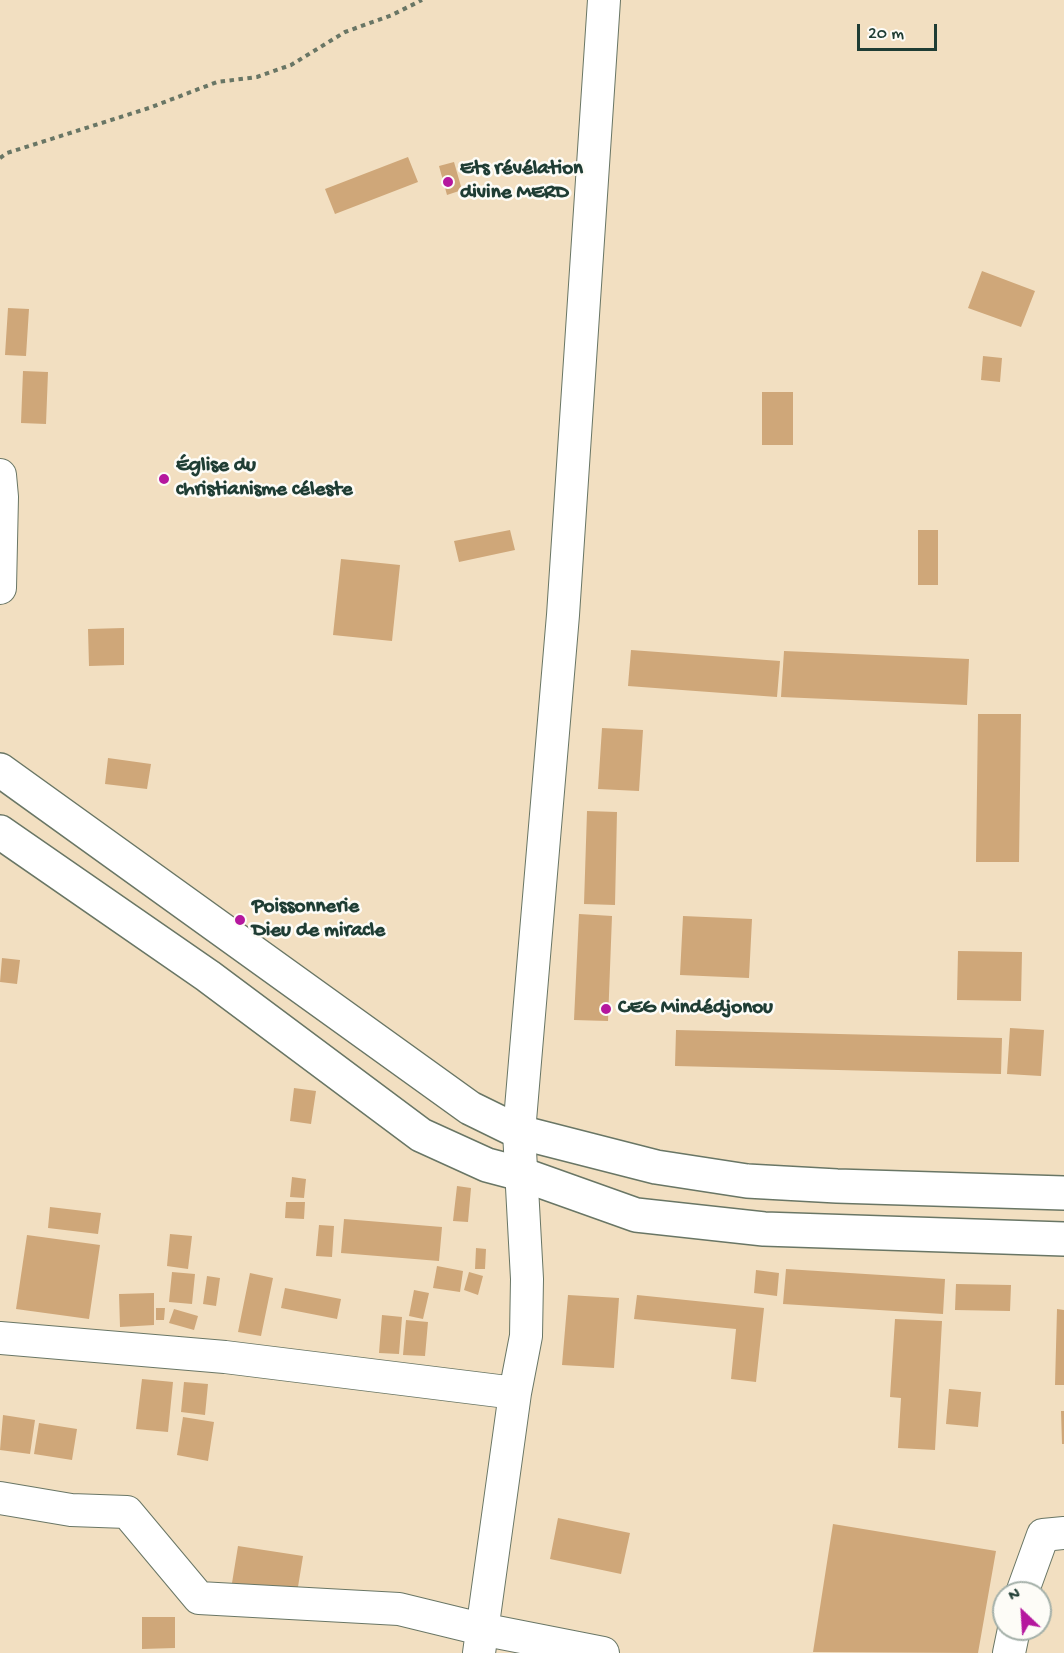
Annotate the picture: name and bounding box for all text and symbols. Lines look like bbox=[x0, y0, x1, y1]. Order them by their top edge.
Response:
scale bar bbox=[860, 12, 940, 50]
text: 20 m bbox=[868, 24, 904, 45]
place label: Ets révélation divine MERD bbox=[460, 157, 583, 207]
marker: Ets révélation divine MERD bbox=[441, 175, 455, 189]
place label: Église du christianisme céleste bbox=[176, 454, 352, 504]
marker: Église du christianisme céleste bbox=[157, 472, 171, 486]
place label: Poissonnerie Dieu de miracle bbox=[252, 895, 385, 945]
marker: Poissonnerie Dieu de miracle bbox=[233, 913, 247, 927]
place label: CEG Mindédjonou bbox=[618, 996, 773, 1022]
marker: CEG Mindédjonou bbox=[599, 1002, 613, 1016]
north arrow bbox=[992, 1581, 1052, 1641]
text: N bbox=[1006, 1585, 1024, 1607]

